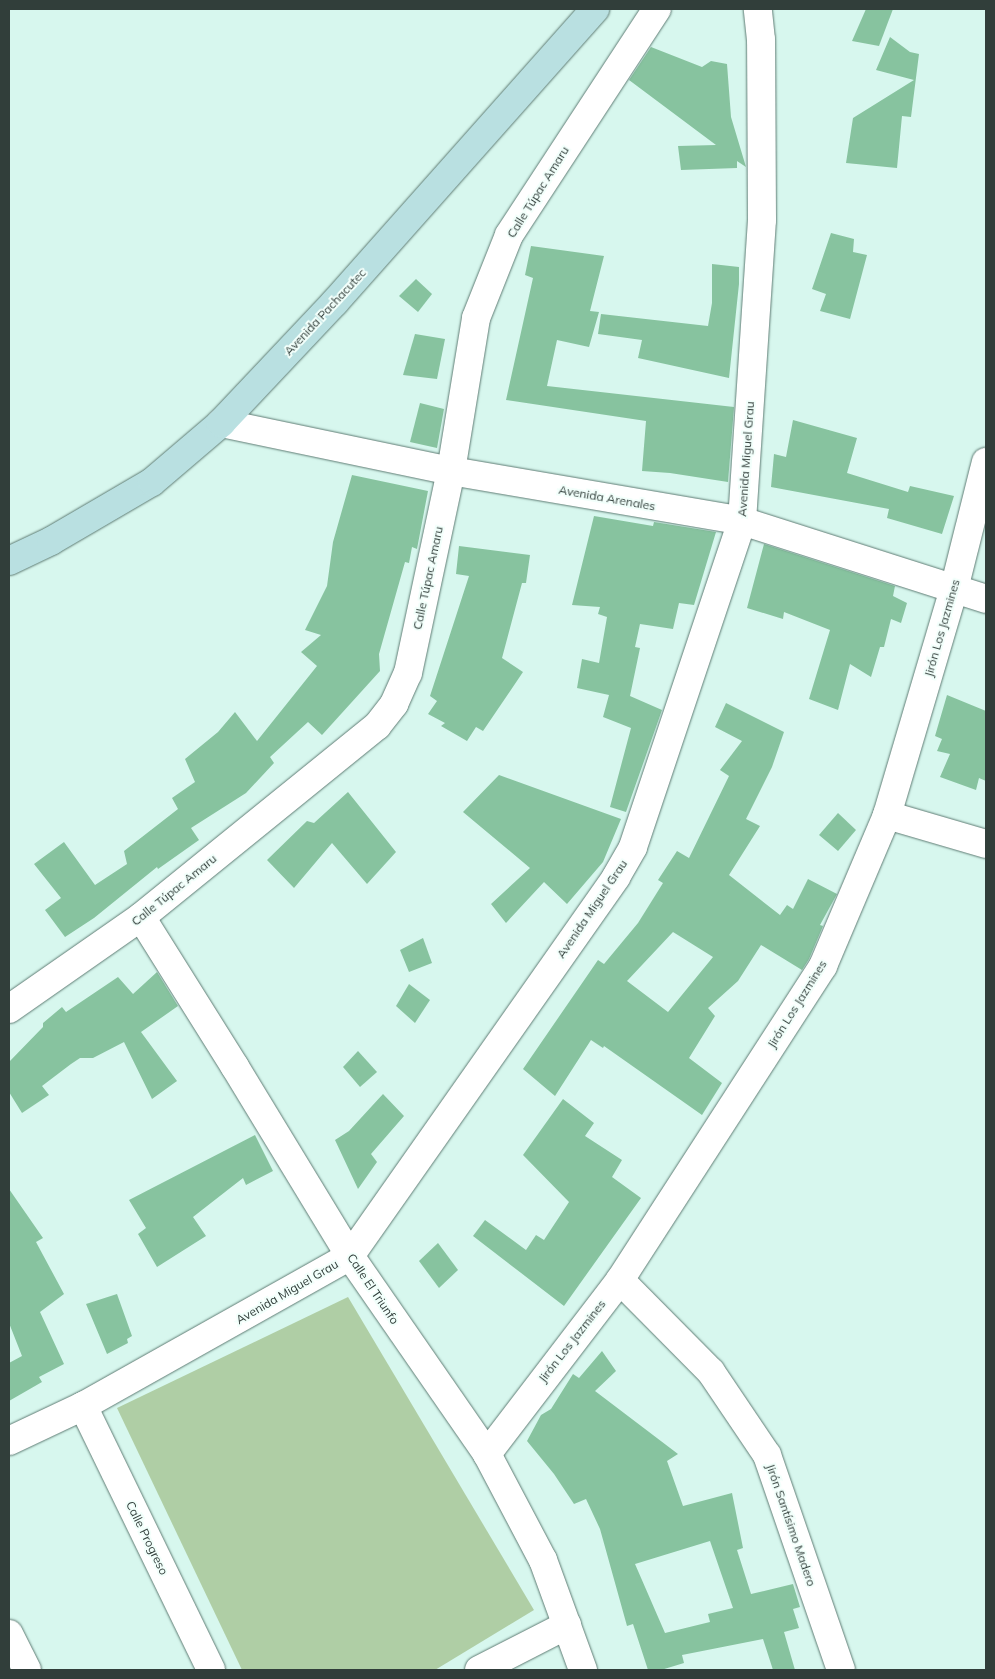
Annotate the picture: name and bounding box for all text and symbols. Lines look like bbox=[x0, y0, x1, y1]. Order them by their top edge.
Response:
street label: Calle Túpac Amaru bbox=[504, 144, 572, 240]
street label: Avenida Pachacutec bbox=[281, 266, 369, 358]
street label: Avenida Miguel Grau bbox=[735, 401, 757, 517]
street label: Avenida Arenales bbox=[558, 482, 656, 514]
street label: Calle Túpac Amaru bbox=[410, 525, 446, 631]
street label: Jirón Los Jazmines bbox=[921, 578, 963, 678]
street label: Calle Túpac Amaru bbox=[129, 851, 219, 929]
street label: Avenida Miguel Grau bbox=[554, 857, 630, 961]
street label: Jirón Los Jazmines bbox=[764, 957, 830, 1051]
street label: Calle El Triunfo bbox=[344, 1251, 402, 1327]
street label: Avenida Miguel Grau bbox=[233, 1257, 341, 1327]
street label: Jirón Los Jazmines bbox=[535, 1297, 609, 1385]
street label: Jirón Santísimo Madero bbox=[763, 1462, 819, 1588]
street label: Calle Progreso bbox=[123, 1499, 171, 1577]

